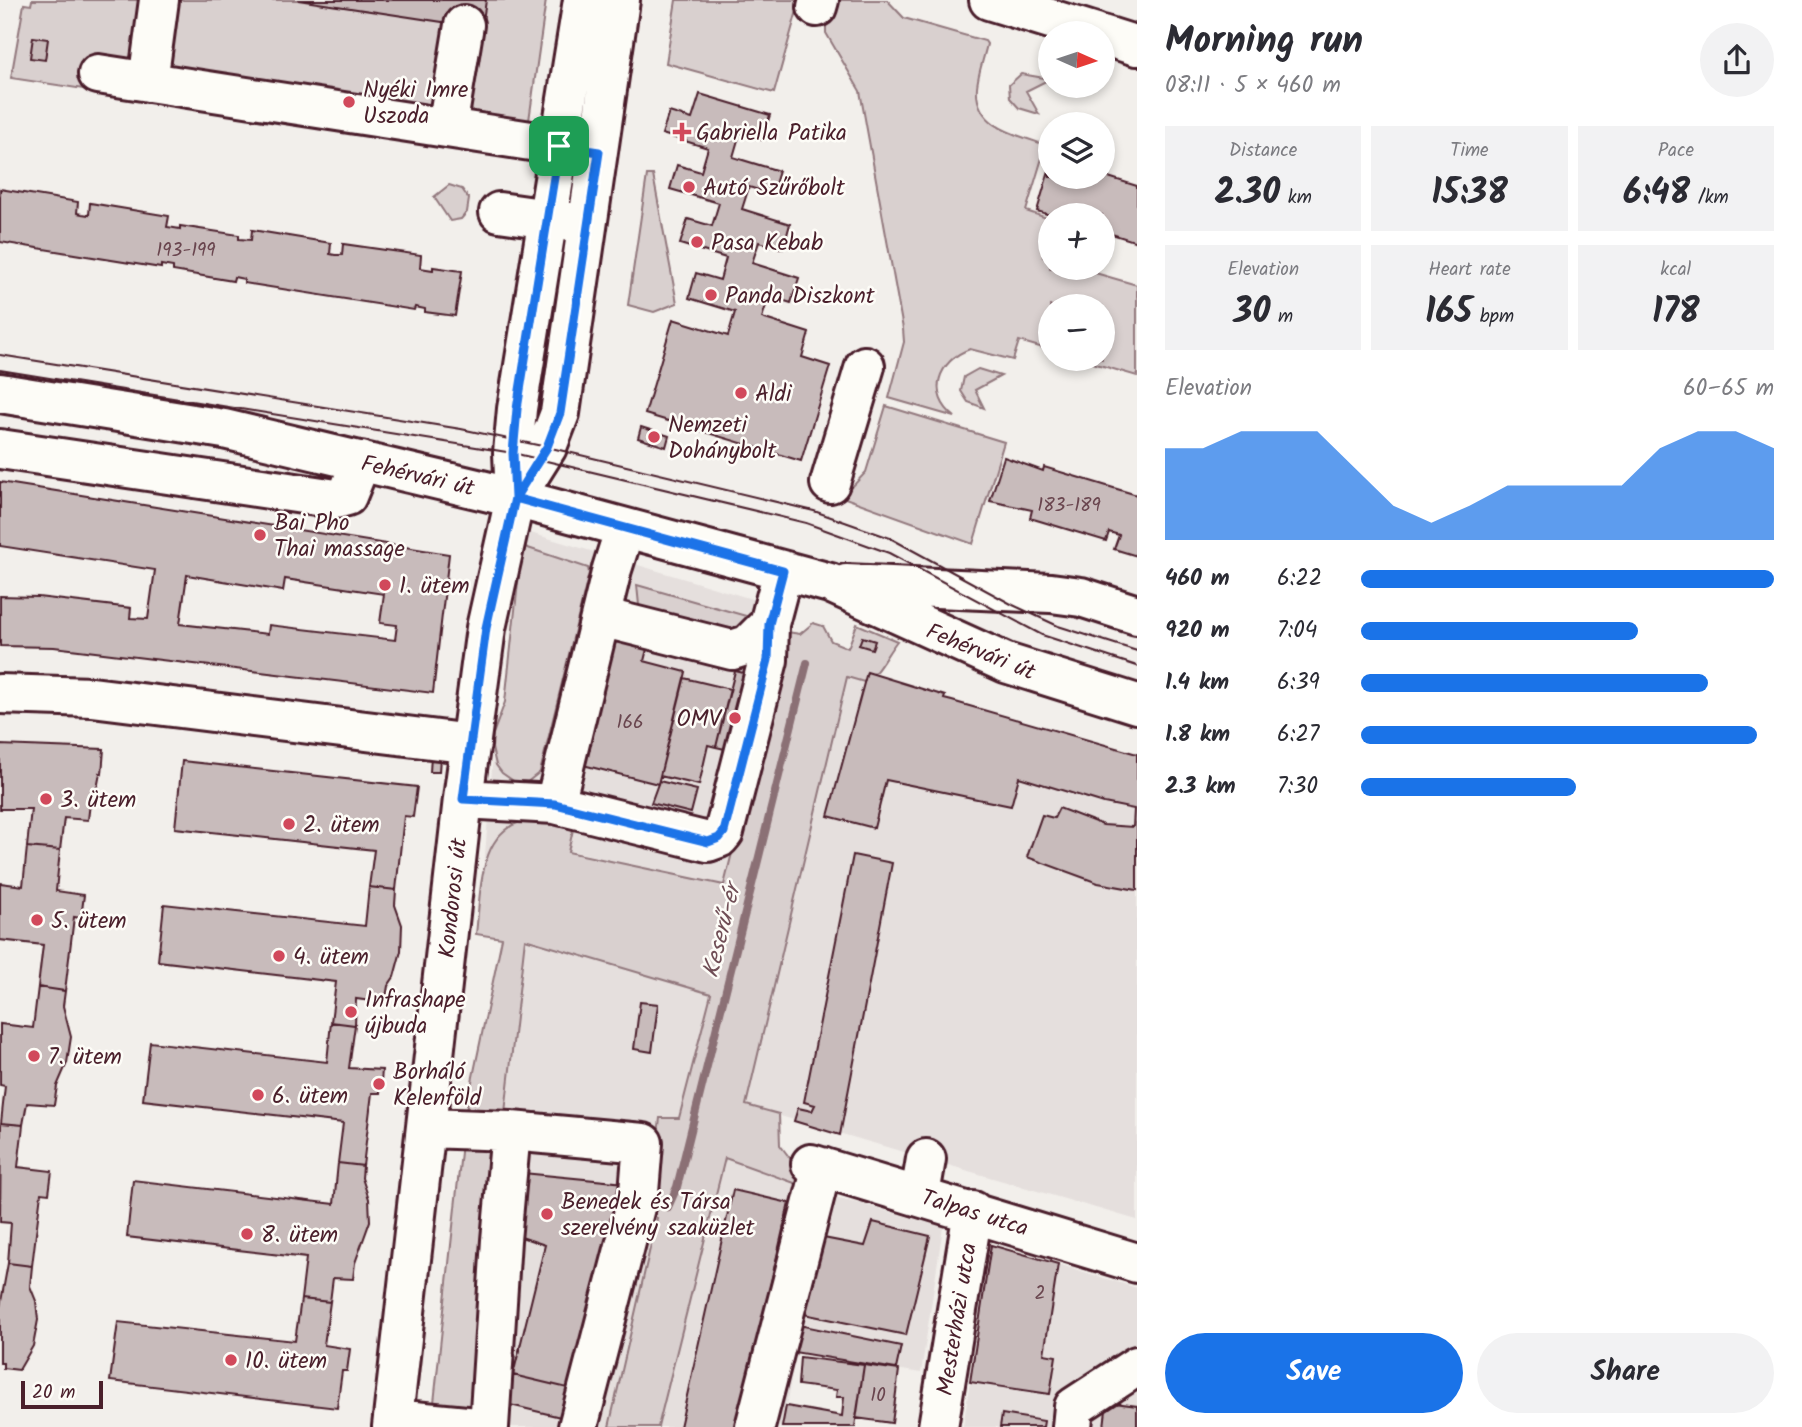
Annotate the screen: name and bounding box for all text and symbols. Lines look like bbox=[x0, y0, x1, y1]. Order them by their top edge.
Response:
text: Morning run bbox=[1165, 12, 1363, 72]
north arrow bbox=[1038, 21, 1115, 98]
map controls bbox=[1038, 21, 1115, 371]
button: share bbox=[1700, 23, 1774, 97]
text: 08:11 · 5 × 460 m bbox=[1165, 68, 1341, 104]
place label: Nyéki Imre Uszoda bbox=[363, 73, 468, 135]
marker: Nyéki Imre Uszoda bbox=[341, 94, 357, 110]
button: layers bbox=[1038, 112, 1115, 189]
pin bbox=[529, 116, 589, 176]
place label: Gabriella Patika bbox=[696, 116, 847, 152]
marker: Gabriella Patika bbox=[674, 124, 690, 140]
icon: arrive bbox=[540, 127, 578, 165]
text: Distance bbox=[1229, 136, 1297, 166]
text: Time bbox=[1450, 136, 1489, 166]
text: Pace bbox=[1658, 136, 1694, 166]
text: 2.30 bbox=[1214, 166, 1280, 222]
text: 15:38 bbox=[1431, 166, 1508, 222]
text: 6:48 bbox=[1623, 166, 1690, 222]
place label: Autó Szűrőbolt bbox=[703, 171, 846, 207]
marker: Autó Szűrőbolt bbox=[681, 179, 697, 195]
text: km bbox=[1280, 183, 1312, 213]
text: /km bbox=[1690, 183, 1729, 213]
button: + bbox=[1038, 203, 1115, 280]
place label: Pasa Kebab bbox=[711, 226, 823, 262]
marker: Pasa Kebab bbox=[689, 234, 705, 250]
house number: 193-199 bbox=[156, 236, 216, 266]
text: Elevation bbox=[1227, 255, 1299, 285]
text: Heart rate bbox=[1428, 255, 1511, 285]
text: kcal bbox=[1660, 255, 1691, 285]
place label: Panda Diszkont bbox=[725, 279, 876, 315]
text: 30 bbox=[1233, 285, 1270, 341]
text: 165 bbox=[1425, 285, 1472, 341]
text: 178 bbox=[1652, 285, 1700, 341]
marker: Panda Diszkont bbox=[703, 287, 719, 303]
button: − bbox=[1038, 294, 1115, 371]
text: m bbox=[1270, 302, 1293, 332]
text: bpm bbox=[1472, 302, 1514, 332]
text: Elevation bbox=[1165, 371, 1252, 407]
text: 60–65 m bbox=[1683, 371, 1774, 407]
place label: Aldi bbox=[755, 377, 793, 413]
marker: Aldi bbox=[733, 385, 749, 401]
place label: Nemzeti Dohánybolt bbox=[668, 408, 778, 470]
marker: Nemzeti Dohánybolt bbox=[646, 429, 662, 445]
street label: Fehérvári út bbox=[357, 446, 479, 508]
house number: 183-189 bbox=[1037, 491, 1101, 521]
place label: Bai Pho Thai massage bbox=[274, 506, 405, 568]
marker: Bai Pho Thai massage bbox=[252, 527, 268, 543]
text: 460 m bbox=[1165, 561, 1230, 597]
text: 6:22 bbox=[1277, 561, 1322, 597]
place label: 1. ütem bbox=[399, 569, 469, 605]
marker: 1. ütem bbox=[377, 577, 393, 593]
text: 920 m bbox=[1165, 613, 1230, 649]
text: 7:04 bbox=[1277, 613, 1317, 649]
street label: Fehérvári út bbox=[920, 615, 1041, 692]
text: 1.4 km bbox=[1165, 665, 1229, 701]
text: 6:39 bbox=[1277, 665, 1320, 701]
place label: OMV bbox=[677, 702, 723, 738]
house number: 166 bbox=[616, 708, 644, 738]
marker: OMV bbox=[727, 710, 743, 726]
text: 1.8 km bbox=[1165, 717, 1230, 753]
text: 6:27 bbox=[1277, 717, 1319, 753]
text: 2.3 km bbox=[1165, 769, 1235, 805]
text: 7:30 bbox=[1277, 769, 1318, 805]
place label: 3. ütem bbox=[60, 783, 136, 819]
marker: 3. ütem bbox=[38, 791, 54, 807]
place label: 2. ütem bbox=[303, 808, 380, 844]
marker: 2. ütem bbox=[281, 816, 297, 832]
street label: Kondorosi út bbox=[430, 835, 478, 960]
water label: Keserű-ér bbox=[692, 876, 754, 982]
place label: 5. ütem bbox=[51, 904, 127, 940]
marker: 5. ütem bbox=[29, 912, 45, 928]
place label: 4. ütem bbox=[293, 940, 369, 976]
marker: 4. ütem bbox=[271, 948, 287, 964]
place label: Infrashape újbuda bbox=[365, 983, 466, 1045]
marker: Infrashape újbuda bbox=[343, 1004, 359, 1020]
place label: 7. ütem bbox=[48, 1040, 122, 1076]
marker: 7. ütem bbox=[26, 1048, 42, 1064]
place label: Borháló Kelenföld bbox=[393, 1055, 482, 1117]
marker: Borháló Kelenföld bbox=[371, 1076, 387, 1092]
place label: 6. ütem bbox=[272, 1079, 348, 1115]
marker: 6. ütem bbox=[250, 1087, 266, 1103]
street label: Talpas utca bbox=[916, 1181, 1033, 1247]
place label: Benedek és Társa szerelvény szaküzlet bbox=[561, 1185, 756, 1247]
marker: Benedek és Társa szerelvény szaküzlet bbox=[539, 1206, 555, 1222]
place label: 8. ütem bbox=[261, 1218, 338, 1254]
marker: 8. ütem bbox=[239, 1226, 255, 1242]
street label: Mesterházi utca bbox=[928, 1240, 988, 1398]
house number: 2 bbox=[1034, 1279, 1046, 1309]
button: Save bbox=[1165, 1333, 1463, 1413]
button: Share bbox=[1477, 1333, 1774, 1413]
place label: 10. ütem bbox=[245, 1344, 327, 1380]
marker: 10. ütem bbox=[223, 1352, 239, 1368]
scale bar bbox=[21, 1378, 103, 1410]
text: 20 m bbox=[32, 1378, 75, 1408]
house number: 10 bbox=[870, 1381, 886, 1411]

